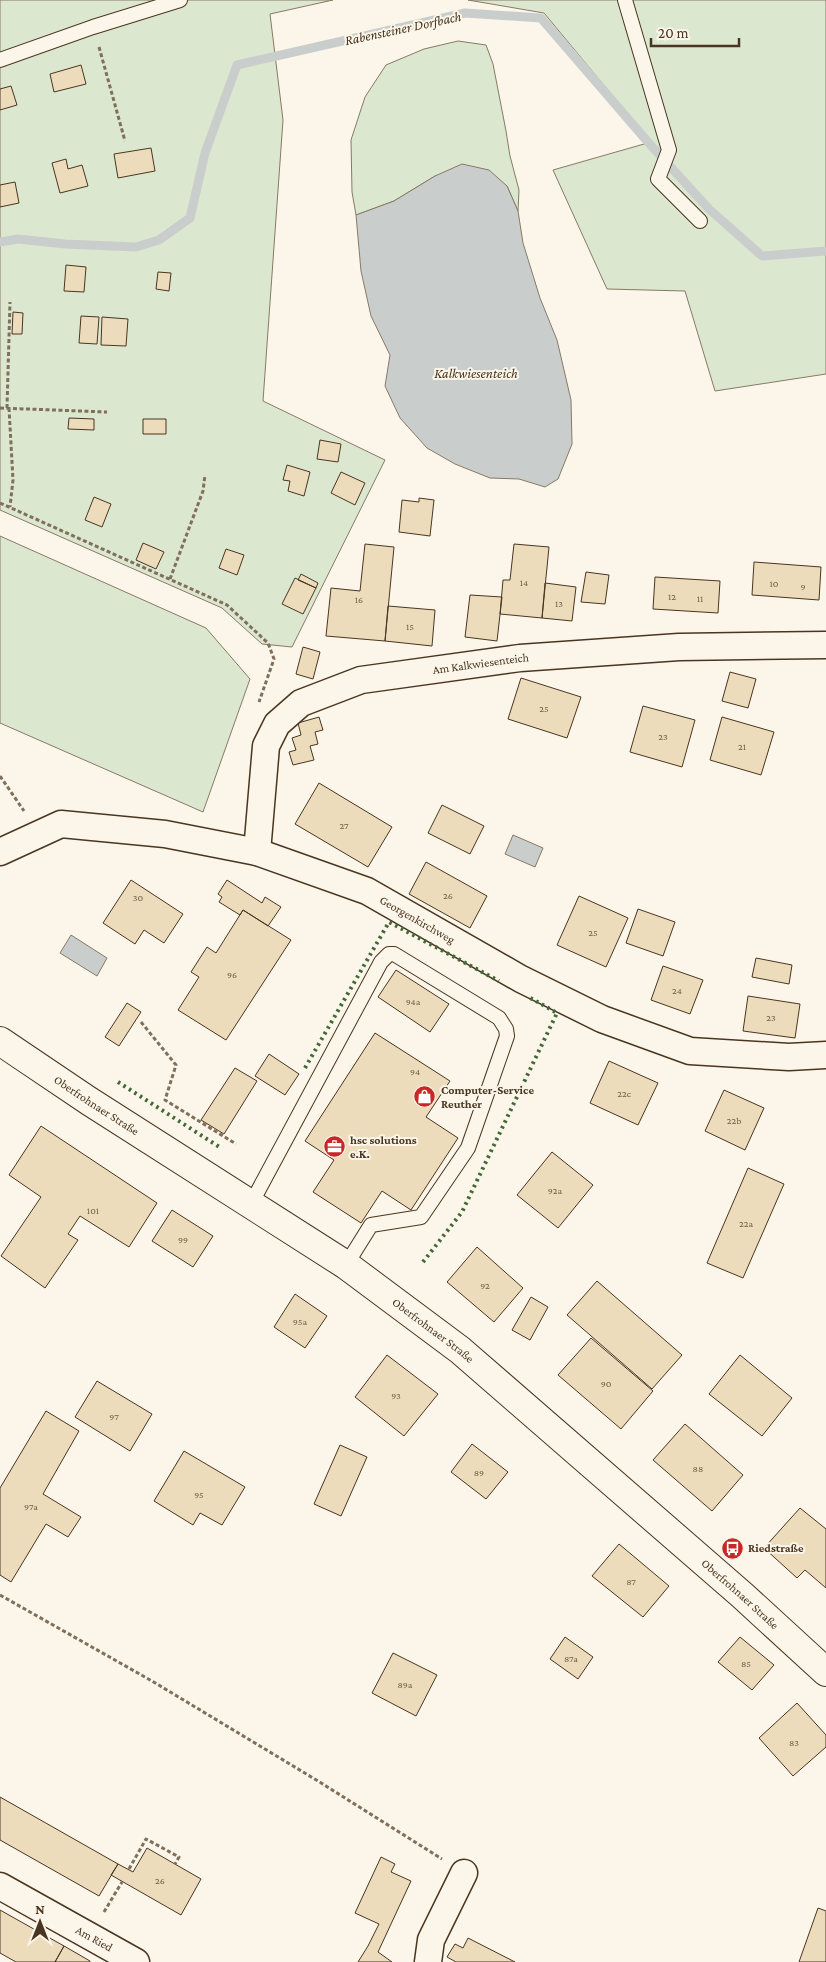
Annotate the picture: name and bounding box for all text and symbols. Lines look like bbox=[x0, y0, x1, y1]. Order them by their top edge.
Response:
water label: Rabensteiner Dorfbach bbox=[343, 8, 463, 48]
scale bar bbox=[651, 15, 738, 47]
text: 20 m bbox=[658, 25, 689, 41]
water label: Kalkwiesenteich bbox=[434, 365, 518, 381]
house number: 14 bbox=[520, 577, 528, 588]
house number: 10 bbox=[770, 578, 779, 589]
house number: 9 bbox=[800, 581, 806, 592]
house number: 12 bbox=[668, 591, 676, 602]
house number: 11 bbox=[697, 593, 703, 604]
house number: 16 bbox=[355, 594, 363, 605]
house number: 13 bbox=[555, 598, 563, 609]
house number: 15 bbox=[406, 621, 414, 632]
street label: Am Kalkwiesenteich bbox=[432, 650, 530, 677]
house number: 25 bbox=[539, 703, 549, 714]
house number: 23 bbox=[658, 731, 668, 742]
house number: 21 bbox=[738, 741, 746, 752]
house number: 27 bbox=[339, 820, 349, 831]
house number: 26 bbox=[443, 890, 453, 901]
house number: 30 bbox=[133, 892, 144, 903]
street label: Georgenkirchweg bbox=[377, 893, 458, 947]
house number: 25 bbox=[588, 927, 598, 938]
house number: 96 bbox=[227, 969, 237, 980]
house number: 24 bbox=[672, 985, 682, 996]
house number: 94a bbox=[406, 996, 421, 1007]
house number: 23 bbox=[766, 1012, 776, 1023]
house number: 94 bbox=[410, 1066, 420, 1077]
street label: Oberfrohnaer Straße bbox=[51, 1072, 142, 1138]
place label: Computer-Service Reuther bbox=[441, 1083, 534, 1111]
shop icon: Computer-Service Reuther bbox=[413, 1085, 437, 1109]
house number: 22c bbox=[617, 1088, 632, 1099]
house number: 22b bbox=[727, 1115, 741, 1126]
place label: hsc solutions e.K. bbox=[350, 1133, 417, 1161]
office icon: hsc solutions e.K. bbox=[322, 1135, 346, 1159]
house number: 92a bbox=[548, 1185, 563, 1196]
house number: 101 bbox=[87, 1205, 99, 1216]
house number: 22a bbox=[739, 1218, 753, 1229]
house number: 99 bbox=[178, 1234, 188, 1245]
house number: 92 bbox=[480, 1280, 490, 1291]
street label: Oberfrohnaer Straße bbox=[389, 1295, 477, 1366]
house number: 95a bbox=[293, 1316, 308, 1327]
house number: 90 bbox=[601, 1378, 612, 1389]
house number: 93 bbox=[391, 1390, 401, 1401]
house number: 97 bbox=[109, 1411, 119, 1422]
house number: 88 bbox=[693, 1463, 703, 1474]
house number: 89 bbox=[474, 1467, 484, 1478]
house number: 95 bbox=[194, 1489, 204, 1500]
house number: 97a bbox=[24, 1501, 38, 1512]
bus stop icon: Riedstraße bbox=[720, 1536, 744, 1560]
place label: Riedstraße bbox=[748, 1541, 804, 1555]
street label: Oberfrohnaer Straße bbox=[699, 1556, 782, 1632]
house number: 87 bbox=[626, 1576, 636, 1587]
house number: 87a bbox=[564, 1653, 578, 1664]
house number: 85 bbox=[741, 1658, 751, 1669]
house number: 89a bbox=[398, 1679, 413, 1690]
house number: 83 bbox=[789, 1737, 799, 1748]
house number: 26 bbox=[155, 1875, 165, 1886]
north arrow bbox=[15, 1897, 65, 1947]
text: N bbox=[35, 1901, 45, 1917]
street label: Am Ried bbox=[73, 1923, 116, 1955]

